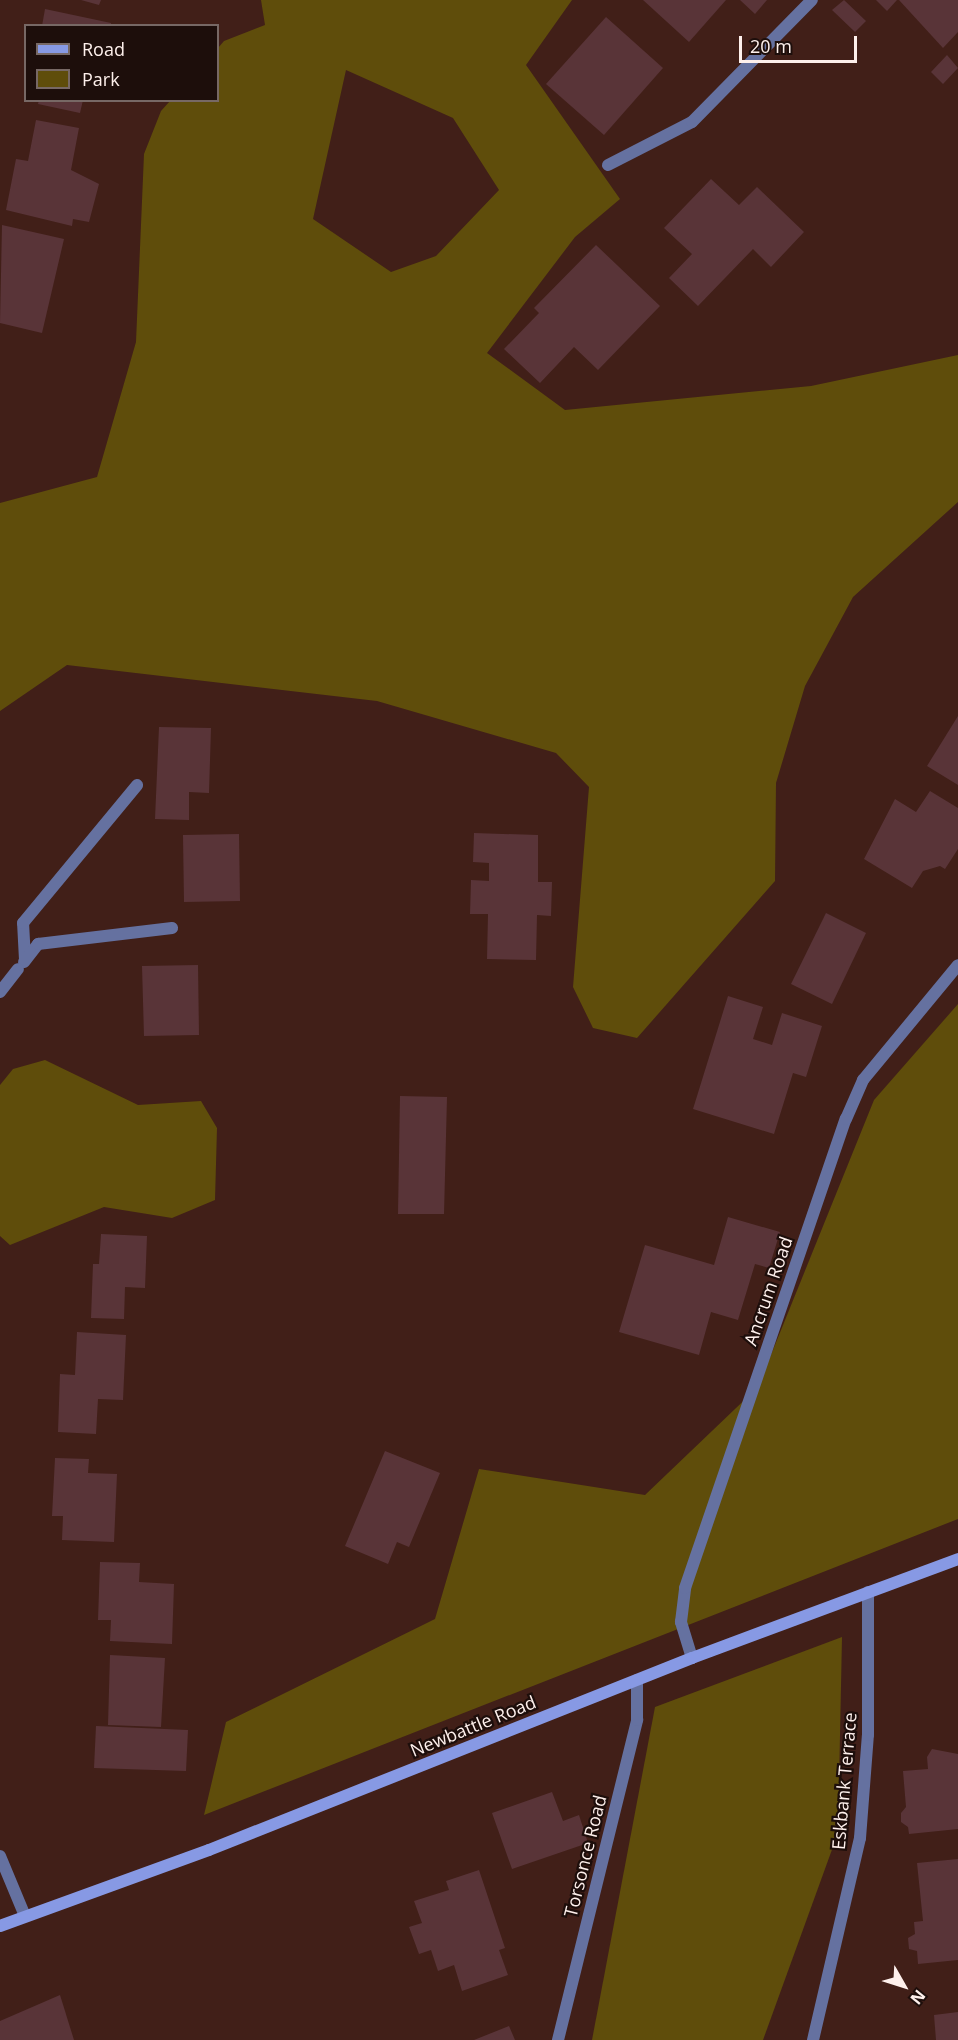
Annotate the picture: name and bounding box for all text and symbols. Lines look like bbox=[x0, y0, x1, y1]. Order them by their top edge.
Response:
legend bbox=[24, 24, 219, 102]
scale bar bbox=[742, 24, 860, 62]
text: 20 m bbox=[750, 34, 792, 58]
text: Road bbox=[82, 37, 125, 61]
text: Park bbox=[82, 67, 120, 91]
street label: Ancrum Road bbox=[739, 1234, 797, 1348]
street label: Newbattle Road bbox=[407, 1691, 539, 1761]
street label: Eskbank Terrace bbox=[827, 1711, 861, 1851]
street label: Torsonce Road bbox=[559, 1793, 611, 1919]
north arrow bbox=[874, 1956, 934, 2016]
text: N bbox=[905, 1985, 931, 2009]

